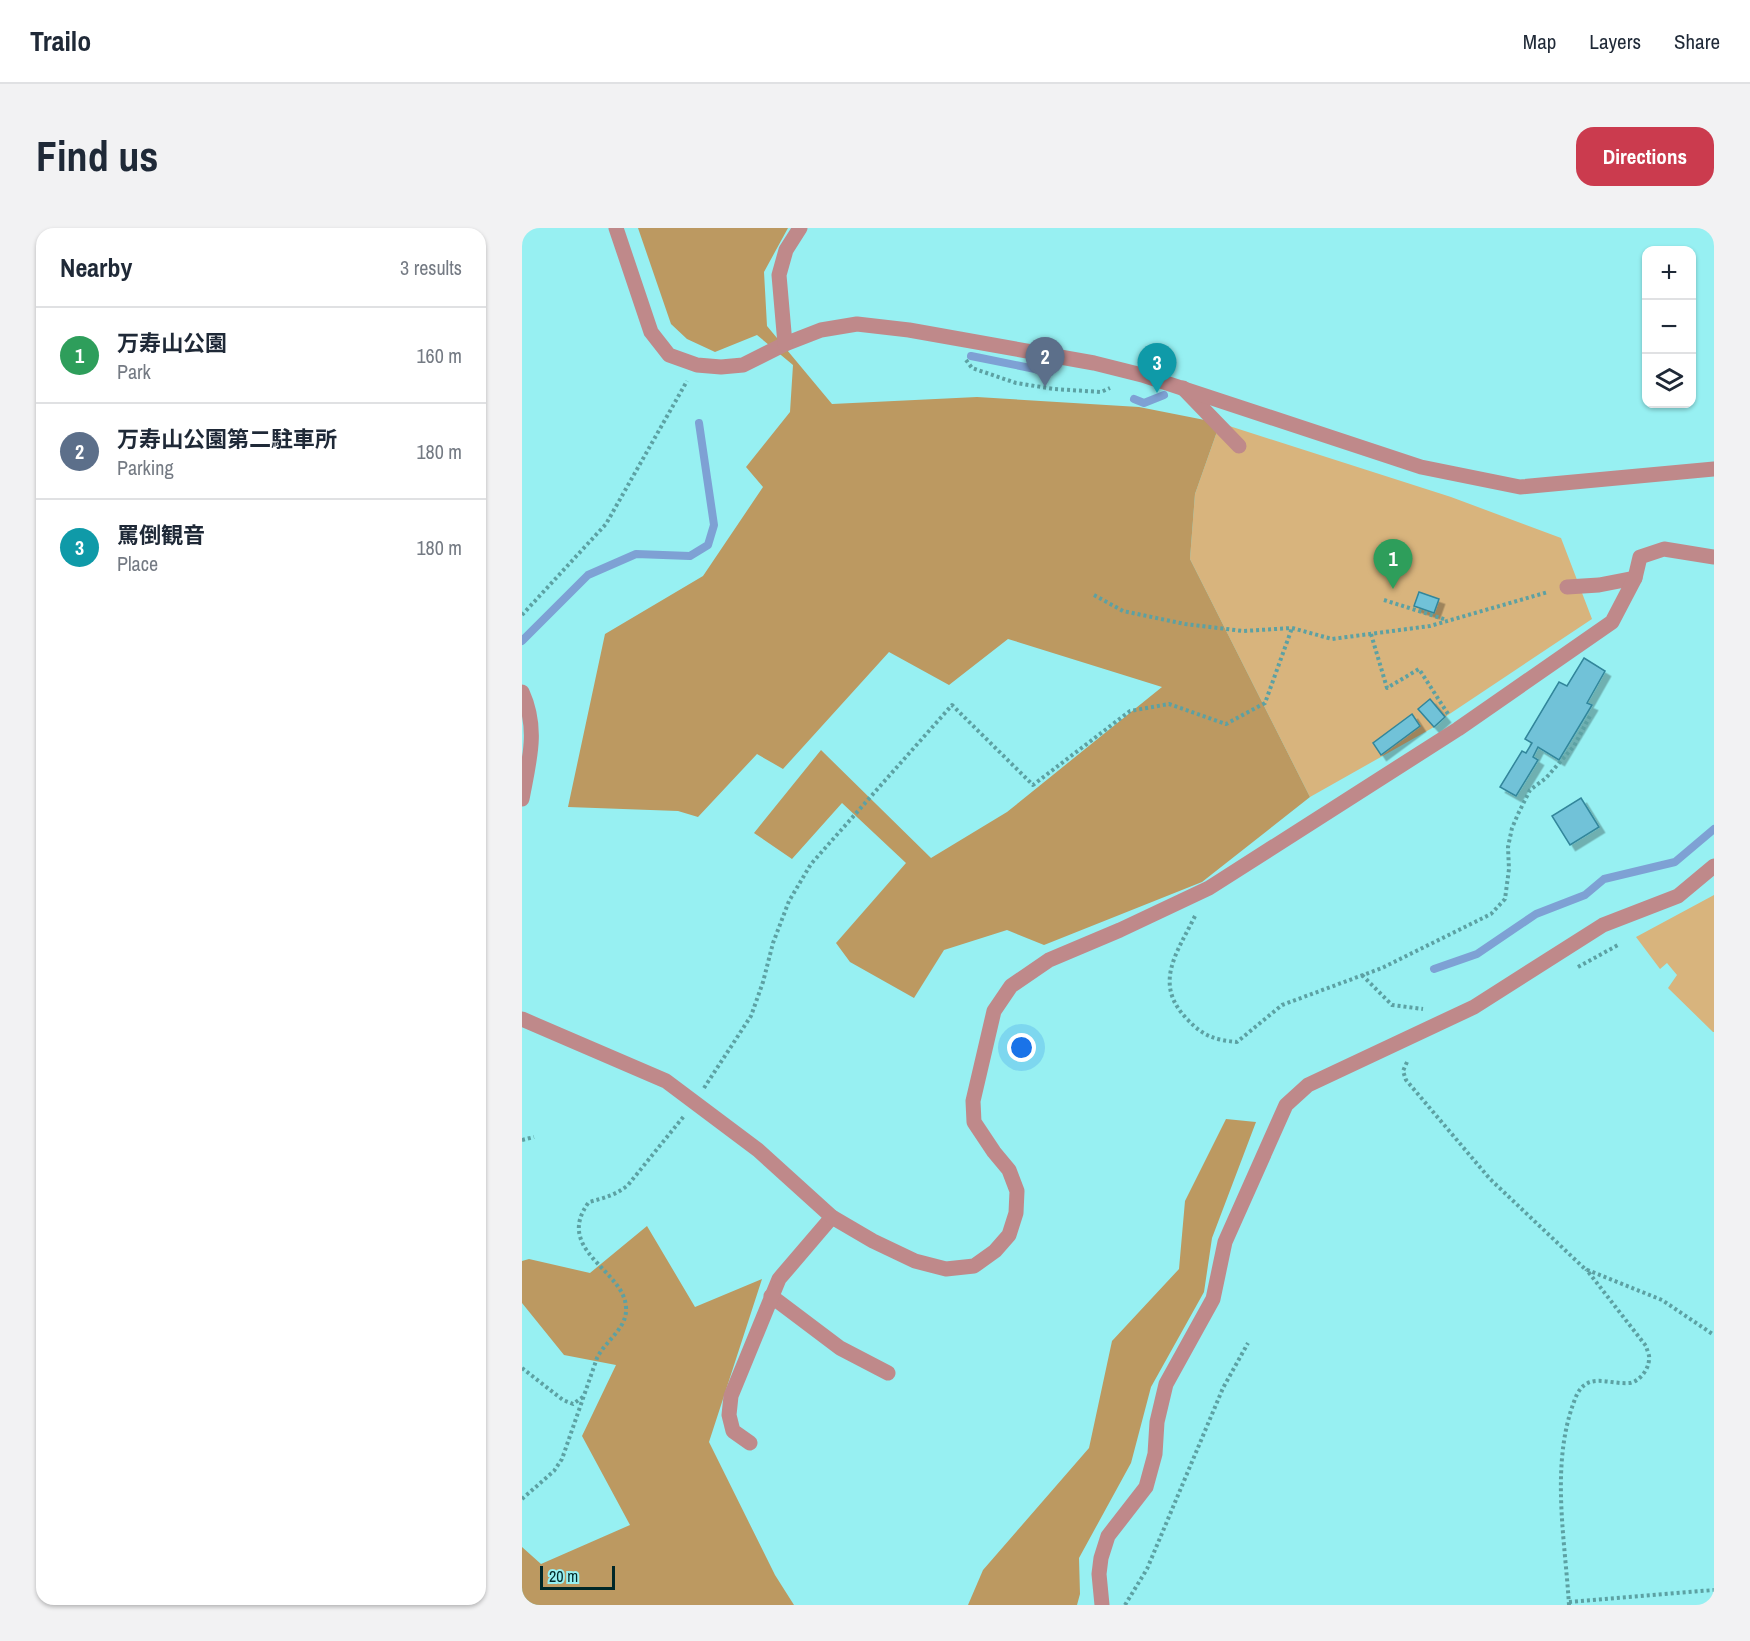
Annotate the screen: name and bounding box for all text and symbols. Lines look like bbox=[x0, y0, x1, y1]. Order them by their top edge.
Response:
text: Trailo bbox=[30, 22, 91, 60]
text: Map bbox=[1523, 27, 1556, 56]
text: Layers bbox=[1589, 27, 1641, 56]
text: Share bbox=[1674, 27, 1720, 56]
button: Directions bbox=[1576, 127, 1714, 186]
text: Find us bbox=[36, 128, 158, 184]
map controls bbox=[1642, 246, 1696, 408]
button: + bbox=[1642, 246, 1696, 300]
text: Nearby bbox=[60, 250, 132, 285]
text: 3 results bbox=[400, 254, 462, 281]
button: − bbox=[1642, 300, 1696, 354]
text: 万寿山公園 bbox=[117, 328, 227, 358]
pin: 2 bbox=[1026, 338, 1064, 387]
text: 1 bbox=[75, 342, 84, 369]
text: 160 m bbox=[416, 342, 462, 369]
pin: 3 bbox=[1138, 344, 1176, 393]
button: layers bbox=[1642, 354, 1696, 408]
text: Park bbox=[117, 358, 151, 385]
text: 万寿山公園第二駐車所 bbox=[117, 424, 337, 454]
text: 2 bbox=[75, 438, 84, 465]
text: 180 m bbox=[416, 438, 462, 465]
text: Parking bbox=[117, 454, 174, 481]
text: 罵倒観音 bbox=[117, 520, 205, 550]
text: 3 bbox=[75, 534, 84, 561]
text: 180 m bbox=[416, 534, 462, 561]
pin: 1 bbox=[1374, 540, 1412, 589]
text: Place bbox=[117, 550, 158, 577]
your location bbox=[1007, 1033, 1036, 1062]
scale bar bbox=[540, 1563, 615, 1590]
text: 20 m bbox=[549, 1565, 578, 1587]

